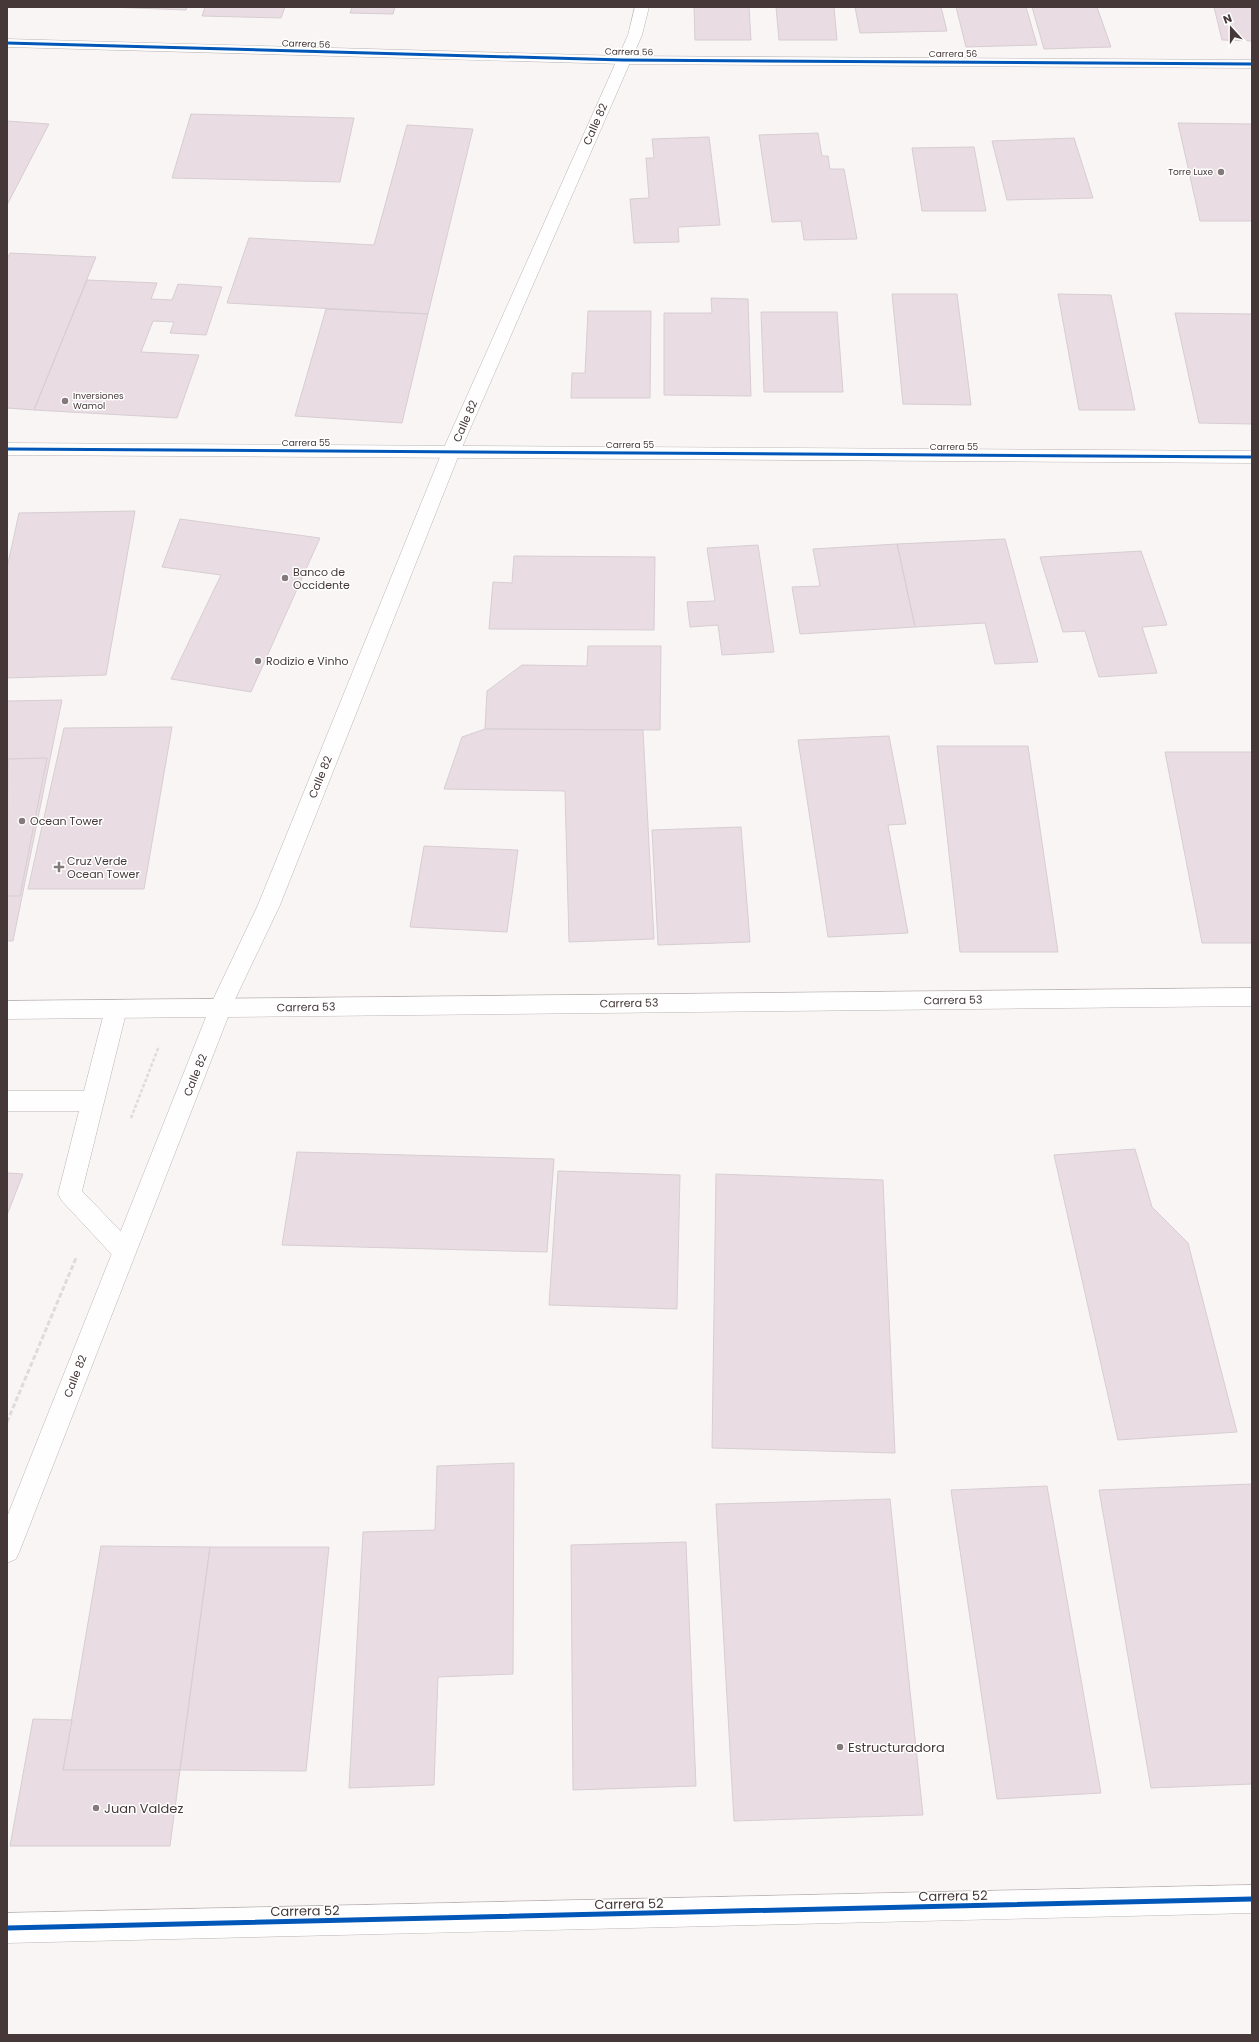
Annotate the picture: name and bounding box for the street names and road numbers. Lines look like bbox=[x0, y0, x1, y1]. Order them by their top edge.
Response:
street label: Carrera 56 bbox=[282, 37, 331, 51]
street label: Carrera 56 bbox=[605, 46, 654, 58]
street label: Carrera 56 bbox=[929, 48, 978, 60]
street label: Calle 82 bbox=[579, 100, 611, 148]
street label: Calle 82 bbox=[449, 397, 481, 445]
street label: Carrera 55 bbox=[282, 437, 331, 449]
street label: Carrera 55 bbox=[606, 439, 655, 451]
street label: Carrera 55 bbox=[930, 441, 979, 453]
street label: Calle 82 bbox=[304, 753, 336, 801]
street label: Carrera 53 bbox=[923, 991, 983, 1009]
street label: Carrera 53 bbox=[599, 994, 659, 1012]
street label: Carrera 53 bbox=[276, 998, 336, 1016]
street label: Calle 82 bbox=[179, 1051, 211, 1099]
street label: Calle 82 bbox=[60, 1352, 90, 1400]
street label: Carrera 52 bbox=[918, 1886, 988, 1906]
street label: Carrera 52 bbox=[594, 1894, 664, 1914]
street label: Carrera 52 bbox=[270, 1901, 340, 1921]

